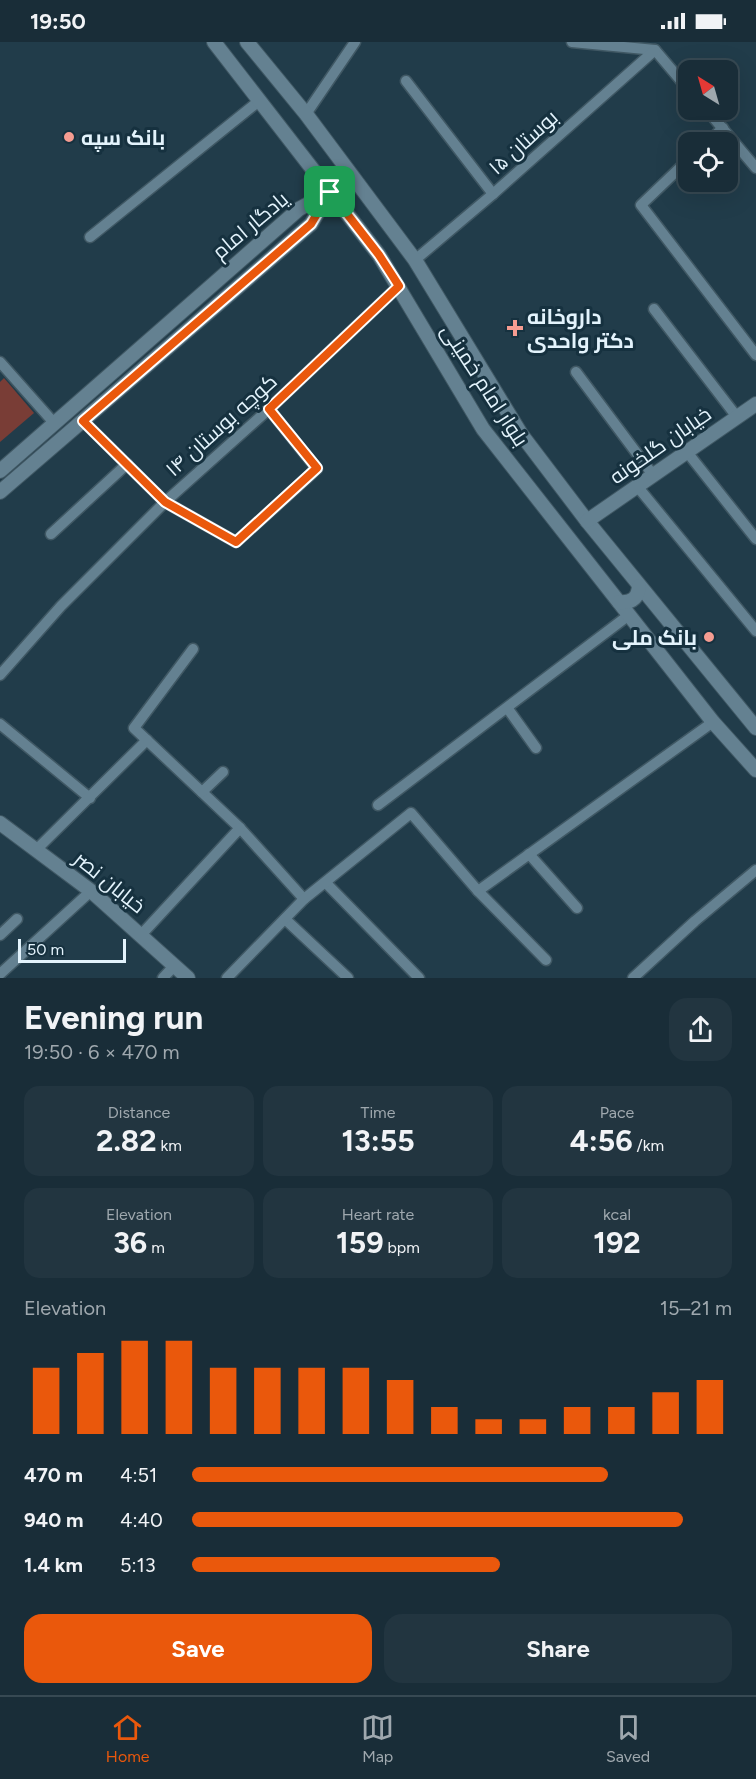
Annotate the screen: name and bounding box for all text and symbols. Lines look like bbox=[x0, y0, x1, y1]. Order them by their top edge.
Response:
text: 19:50 bbox=[30, 8, 86, 35]
north arrow bbox=[678, 60, 738, 120]
map controls bbox=[678, 60, 738, 192]
street label: بوستان ۱۵ bbox=[483, 104, 563, 180]
place label: بانک سپه bbox=[81, 125, 165, 152]
marker: بانک سپه bbox=[62, 130, 76, 144]
button: locate bbox=[678, 132, 738, 192]
pin bbox=[304, 166, 355, 217]
icon: arrive bbox=[313, 175, 346, 208]
street label: یادگار امام bbox=[207, 186, 295, 266]
place label: داروخانه دکتر واحدی bbox=[527, 304, 634, 354]
street label: بلوار امام خمینی bbox=[434, 319, 534, 452]
marker: داروخانه دکتر واحدی bbox=[508, 321, 522, 335]
street label: کوچه بوستان ۱۴ bbox=[160, 368, 283, 483]
street label: خیابان گلخونه bbox=[604, 401, 716, 490]
place label: بانک ملی bbox=[612, 625, 697, 650]
marker: بانک ملی bbox=[702, 630, 716, 644]
street label: خیابان نصر bbox=[68, 845, 151, 919]
scale bar bbox=[18, 936, 126, 964]
text: 50 m bbox=[27, 940, 64, 959]
text: Evening run bbox=[24, 998, 203, 1037]
button: share bbox=[669, 998, 732, 1061]
text: 19:50 · 6 × 470 m bbox=[24, 1040, 180, 1064]
text: Distance bbox=[108, 1103, 170, 1122]
text: Time bbox=[361, 1103, 395, 1122]
text: Pace bbox=[600, 1103, 634, 1122]
text: 2.82 bbox=[96, 1122, 157, 1159]
text: 13:55 bbox=[341, 1122, 415, 1159]
text: 4:56 bbox=[570, 1122, 633, 1159]
text: km bbox=[157, 1136, 182, 1155]
text: /km bbox=[633, 1136, 664, 1155]
text: Elevation bbox=[106, 1205, 172, 1224]
text: Heart rate bbox=[342, 1205, 414, 1224]
text: kcal bbox=[603, 1205, 631, 1224]
text: 36 bbox=[113, 1224, 147, 1261]
text: 159 bbox=[336, 1224, 384, 1261]
text: 192 bbox=[593, 1224, 641, 1261]
text: m bbox=[147, 1238, 165, 1257]
text: bpm bbox=[384, 1238, 420, 1257]
text: Elevation bbox=[24, 1296, 106, 1320]
text: 15–21 m bbox=[660, 1296, 732, 1320]
text: 470 m bbox=[24, 1463, 83, 1487]
text: 4:51 bbox=[120, 1463, 157, 1487]
text: 940 m bbox=[24, 1508, 83, 1532]
text: 4:40 bbox=[120, 1508, 163, 1532]
text: 1.4 km bbox=[24, 1553, 83, 1577]
text: 5:13 bbox=[120, 1553, 156, 1577]
button: Save bbox=[24, 1614, 372, 1683]
button: Share bbox=[384, 1614, 732, 1683]
tab: Home bbox=[106, 1711, 150, 1766]
tab: Map bbox=[361, 1711, 394, 1766]
tab: Saved bbox=[606, 1711, 650, 1766]

